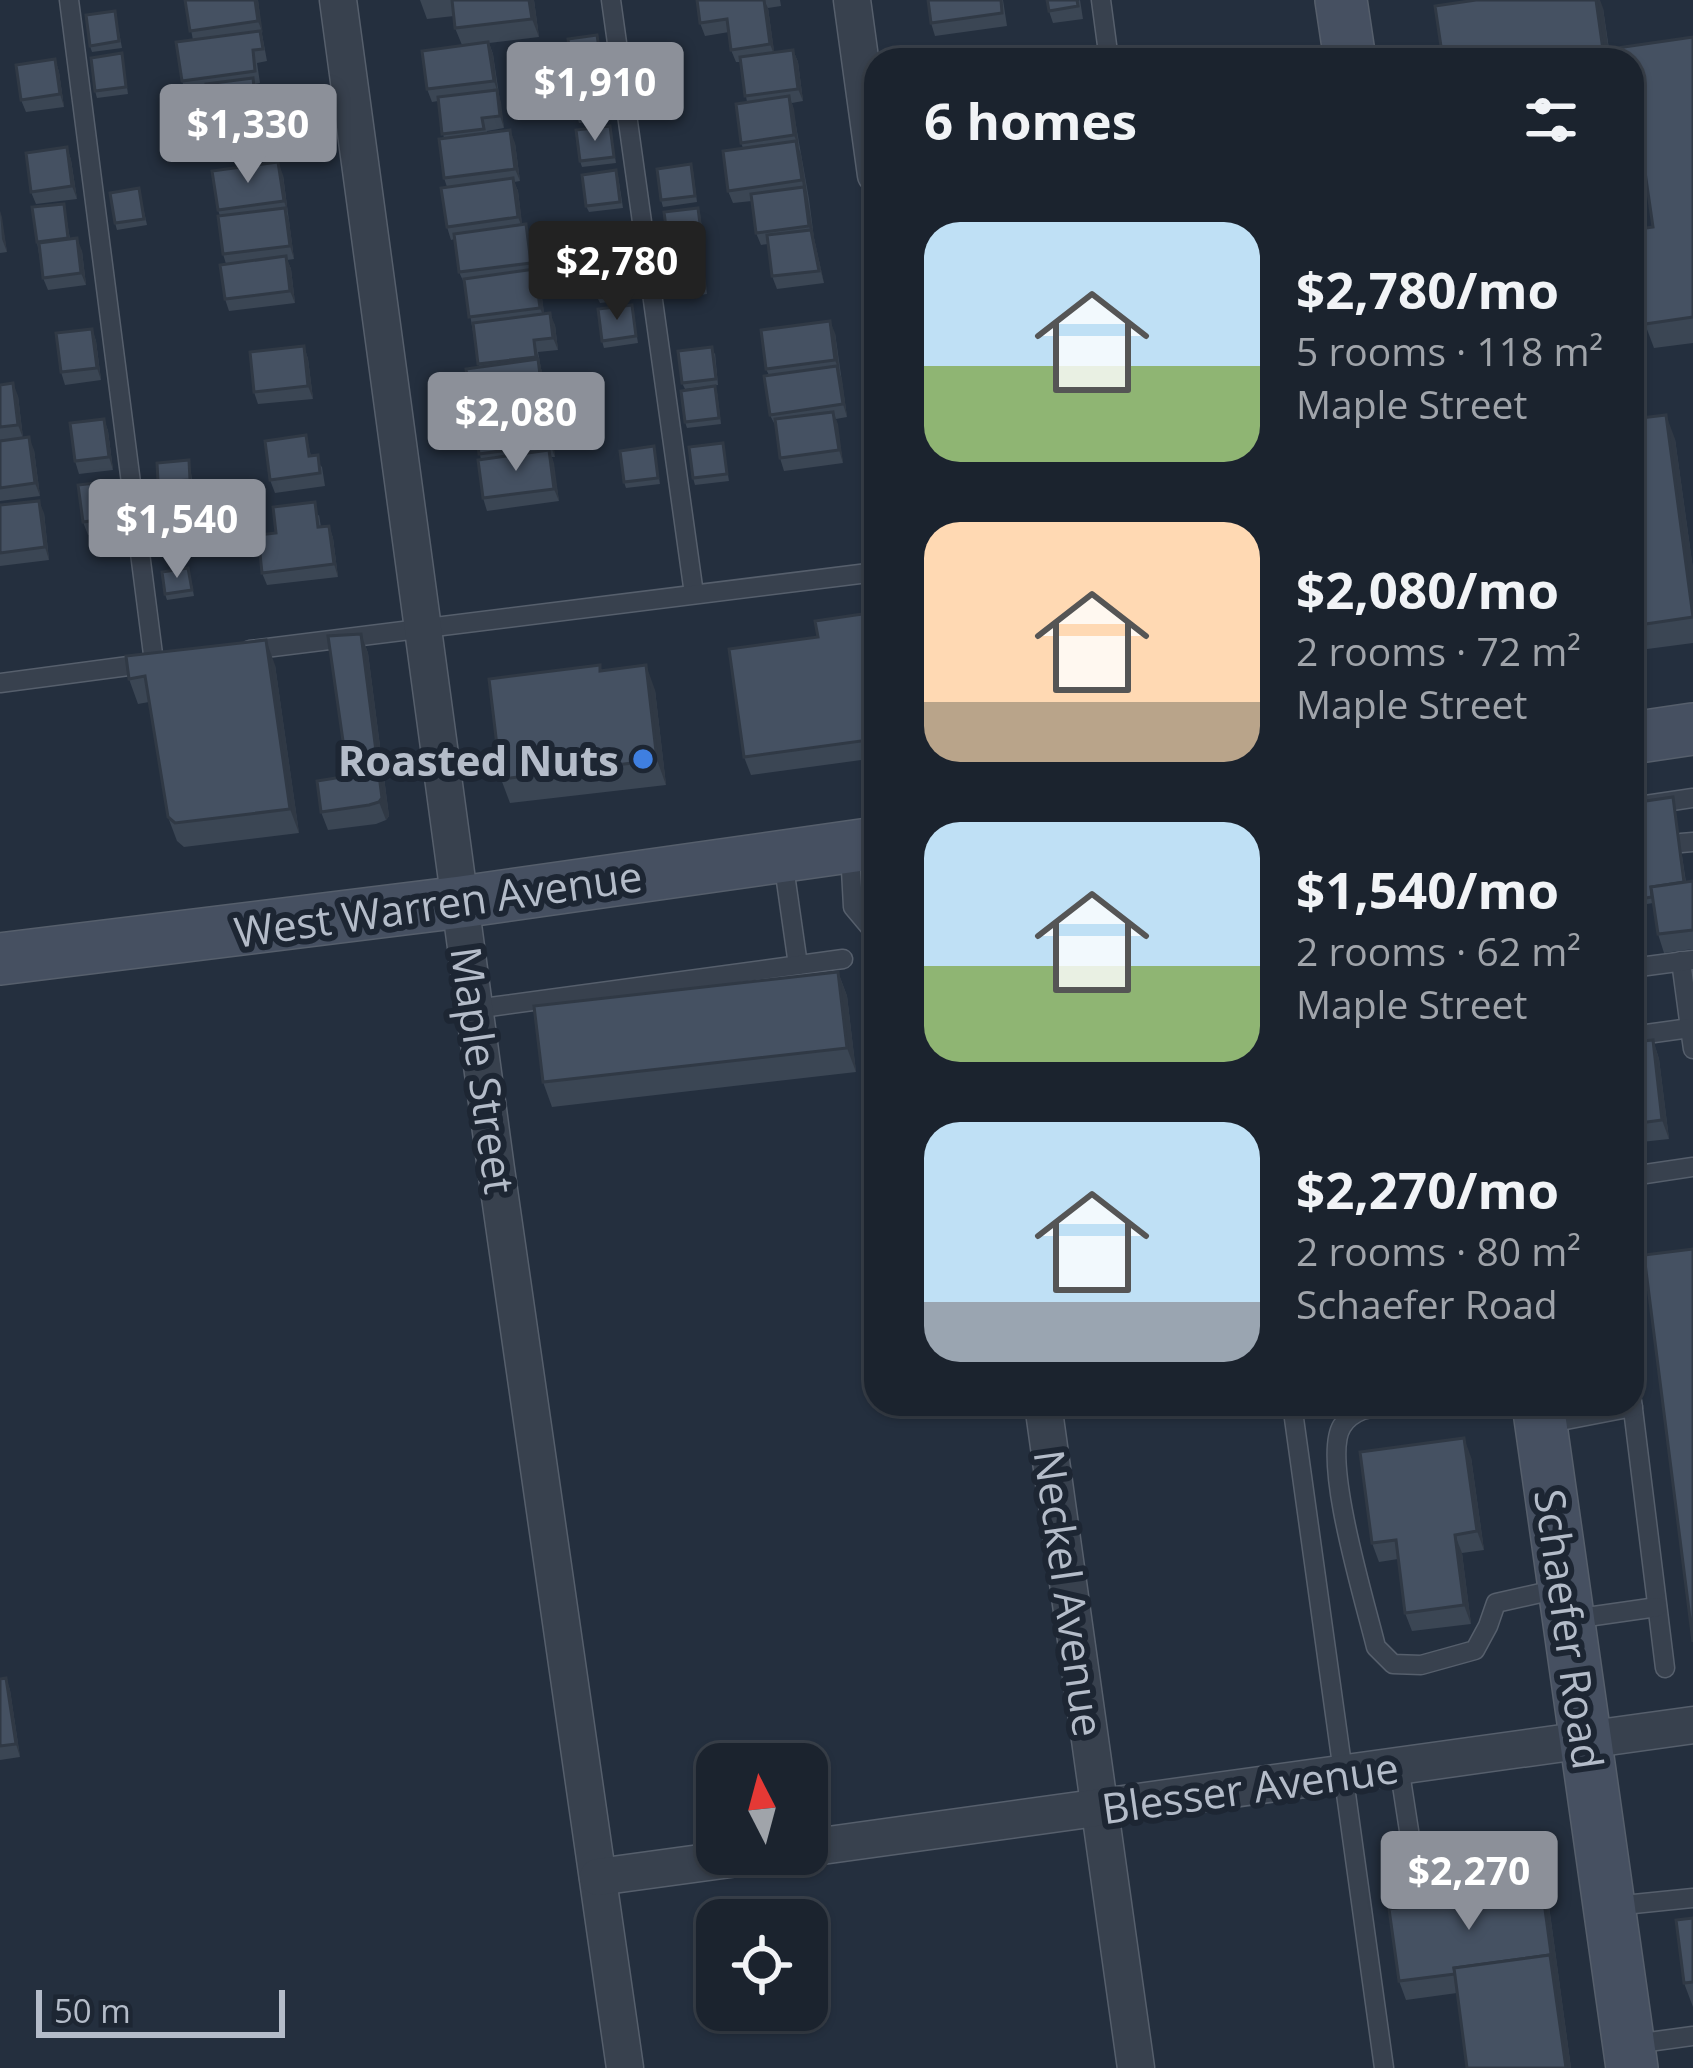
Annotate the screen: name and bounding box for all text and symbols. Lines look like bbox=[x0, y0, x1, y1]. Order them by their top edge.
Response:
pin: $1,910 bbox=[497, 42, 693, 144]
text: $1,910 bbox=[534, 54, 656, 107]
pin: $1,330 bbox=[150, 84, 346, 186]
text: 6 homes bbox=[924, 85, 1137, 155]
icon: filters bbox=[1518, 87, 1584, 153]
text: $1,330 bbox=[187, 96, 309, 149]
pin: $2,780 bbox=[519, 221, 715, 323]
text: $2,780 bbox=[556, 233, 678, 286]
text: $2,780/mo bbox=[1296, 254, 1559, 324]
icon: home bbox=[1020, 270, 1164, 414]
text: 5 rooms · 118 m² bbox=[1296, 324, 1603, 377]
pin: $2,080 bbox=[418, 372, 614, 474]
text: Maple Street bbox=[1296, 377, 1527, 430]
text: $2,080 bbox=[455, 384, 577, 437]
pin: $1,540 bbox=[79, 479, 275, 581]
text: $1,540 bbox=[116, 491, 238, 544]
text: $2,080/mo bbox=[1296, 554, 1559, 624]
icon: home bbox=[1020, 570, 1164, 714]
text: 2 rooms · 72 m² bbox=[1296, 624, 1581, 677]
text: Maple Street bbox=[1296, 677, 1527, 730]
place label: Roasted Nuts bbox=[338, 731, 619, 788]
marker: Roasted Nuts bbox=[630, 746, 656, 772]
street label: West Warren Avenue bbox=[230, 846, 646, 960]
text: $1,540/mo bbox=[1296, 854, 1559, 924]
icon: home bbox=[1020, 870, 1164, 1014]
text: 2 rooms · 62 m² bbox=[1296, 924, 1581, 977]
street label: Maple Street bbox=[438, 943, 530, 1197]
text: Maple Street bbox=[1296, 977, 1527, 1030]
text: $2,270/mo bbox=[1296, 1154, 1559, 1224]
icon: home bbox=[1020, 1170, 1164, 1314]
text: 2 rooms · 80 m² bbox=[1296, 1224, 1581, 1277]
text: Schaefer Road bbox=[1296, 1277, 1558, 1330]
street label: Neckel Avenue bbox=[1022, 1446, 1118, 1740]
street label: Schaefer Road bbox=[1522, 1485, 1618, 1773]
street label: Blesser Avenue bbox=[1098, 1738, 1402, 1836]
north arrow bbox=[696, 1743, 828, 1875]
map controls bbox=[696, 1743, 828, 2031]
pin: $2,270 bbox=[1371, 1831, 1567, 1933]
text: $2,270 bbox=[1408, 1843, 1530, 1896]
button: locate bbox=[696, 1899, 828, 2031]
scale bar bbox=[36, 1984, 285, 2037]
text: 50 m bbox=[54, 1988, 131, 2033]

